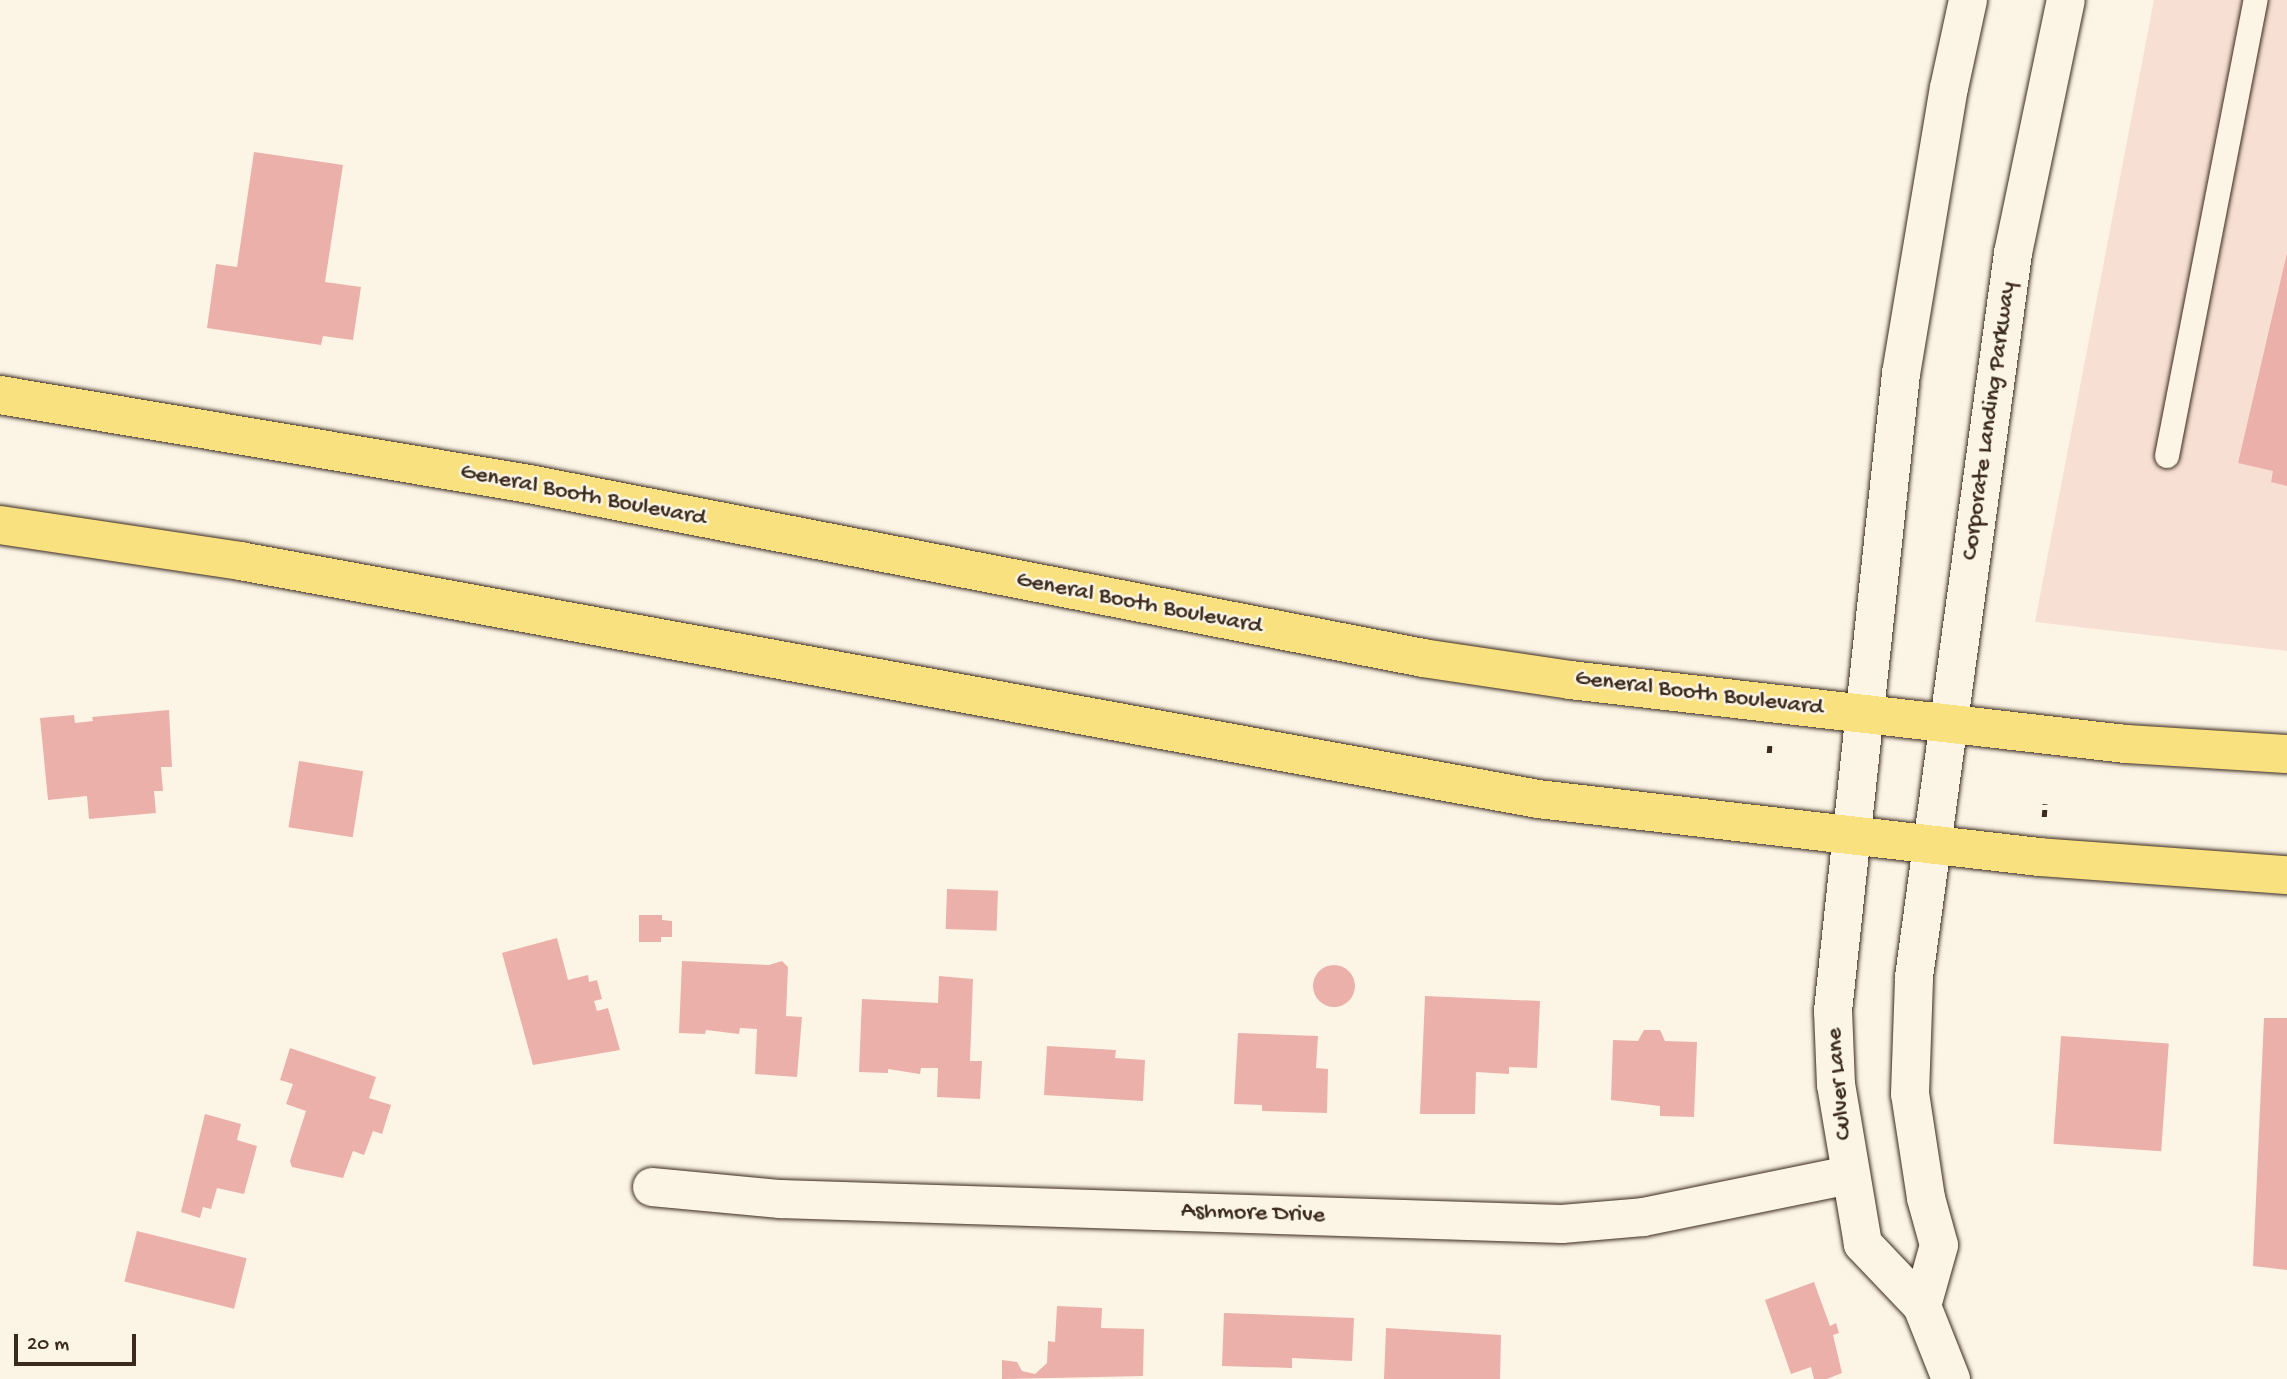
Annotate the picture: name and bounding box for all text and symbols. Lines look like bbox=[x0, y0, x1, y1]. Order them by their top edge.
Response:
street label: Corporate Landing Parkway bbox=[1956, 280, 2024, 562]
street label: General Booth Boulevard bbox=[458, 458, 708, 534]
street label: General Booth Boulevard bbox=[1014, 566, 1264, 642]
street label: General Booth Boulevard bbox=[1573, 664, 1825, 724]
street label: Culver Lane bbox=[1821, 1027, 1859, 1141]
street label: Ashmore Drive bbox=[1180, 1197, 1326, 1231]
scale bar bbox=[18, 1320, 140, 1364]
text: 20 m bbox=[27, 1333, 69, 1358]

